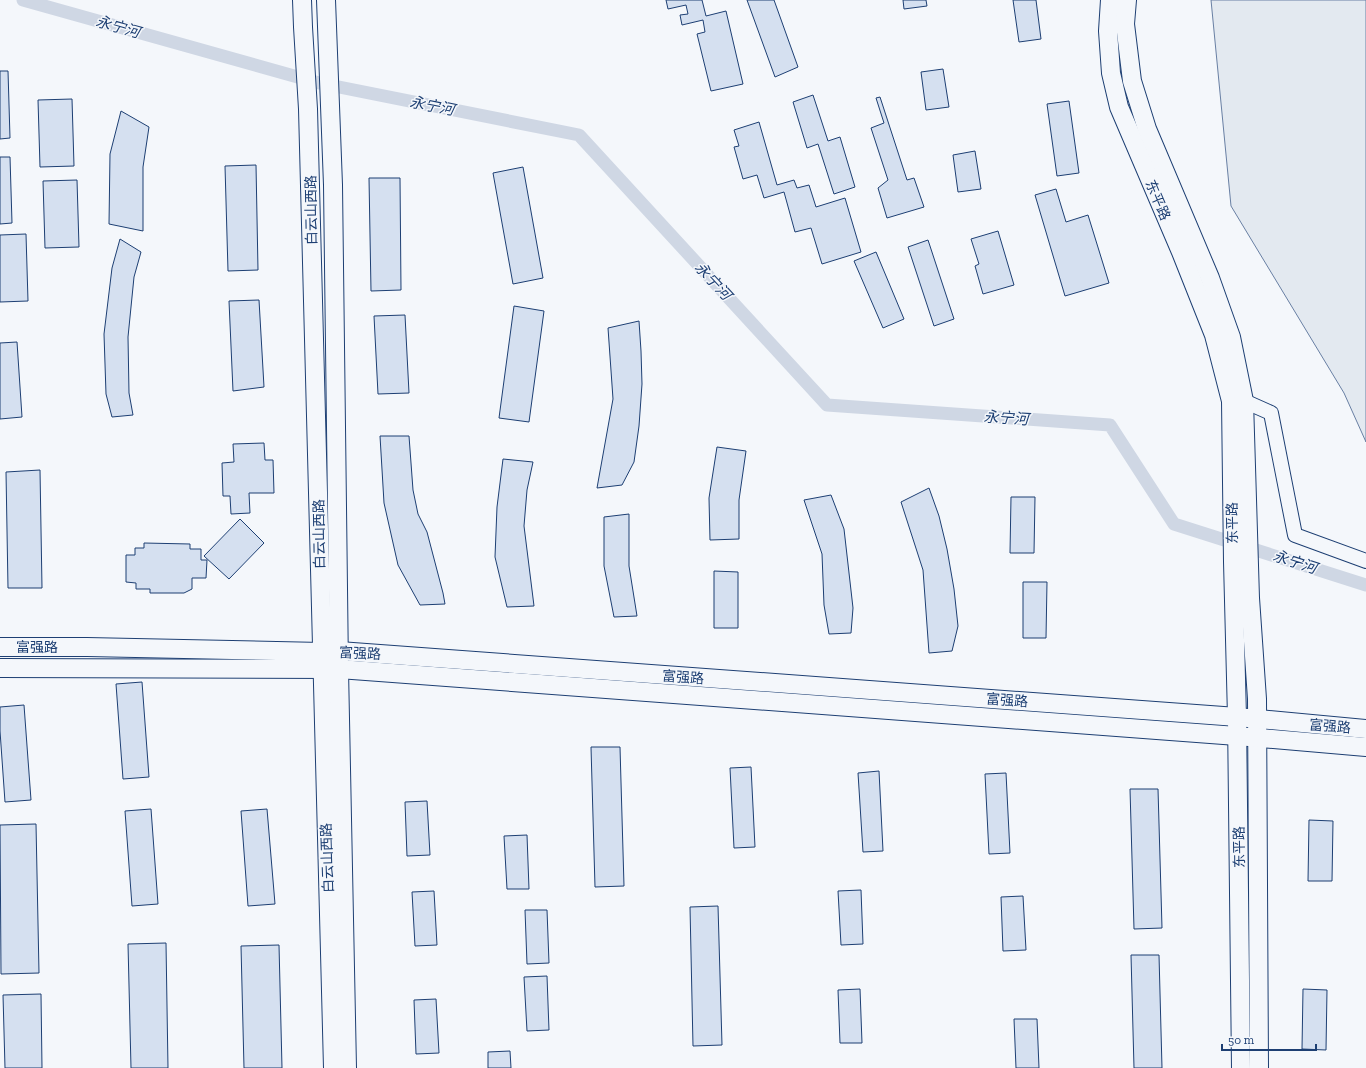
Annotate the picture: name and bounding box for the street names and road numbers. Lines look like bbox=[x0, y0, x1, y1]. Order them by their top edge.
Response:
street label: 白云山西路 bbox=[302, 175, 321, 245]
street label: 东平路 bbox=[1142, 178, 1174, 223]
street label: 白云山西路 bbox=[310, 499, 329, 569]
street label: 东平路 bbox=[1224, 502, 1241, 544]
street label: 富强路 bbox=[16, 639, 58, 656]
street label: 富强路 bbox=[339, 644, 381, 663]
street label: 富强路 bbox=[661, 668, 705, 687]
street label: 富强路 bbox=[985, 691, 1029, 710]
street label: 富强路 bbox=[1308, 716, 1352, 737]
street label: 白云山西路 bbox=[318, 823, 337, 893]
street label: 东平路 bbox=[1231, 826, 1248, 868]

